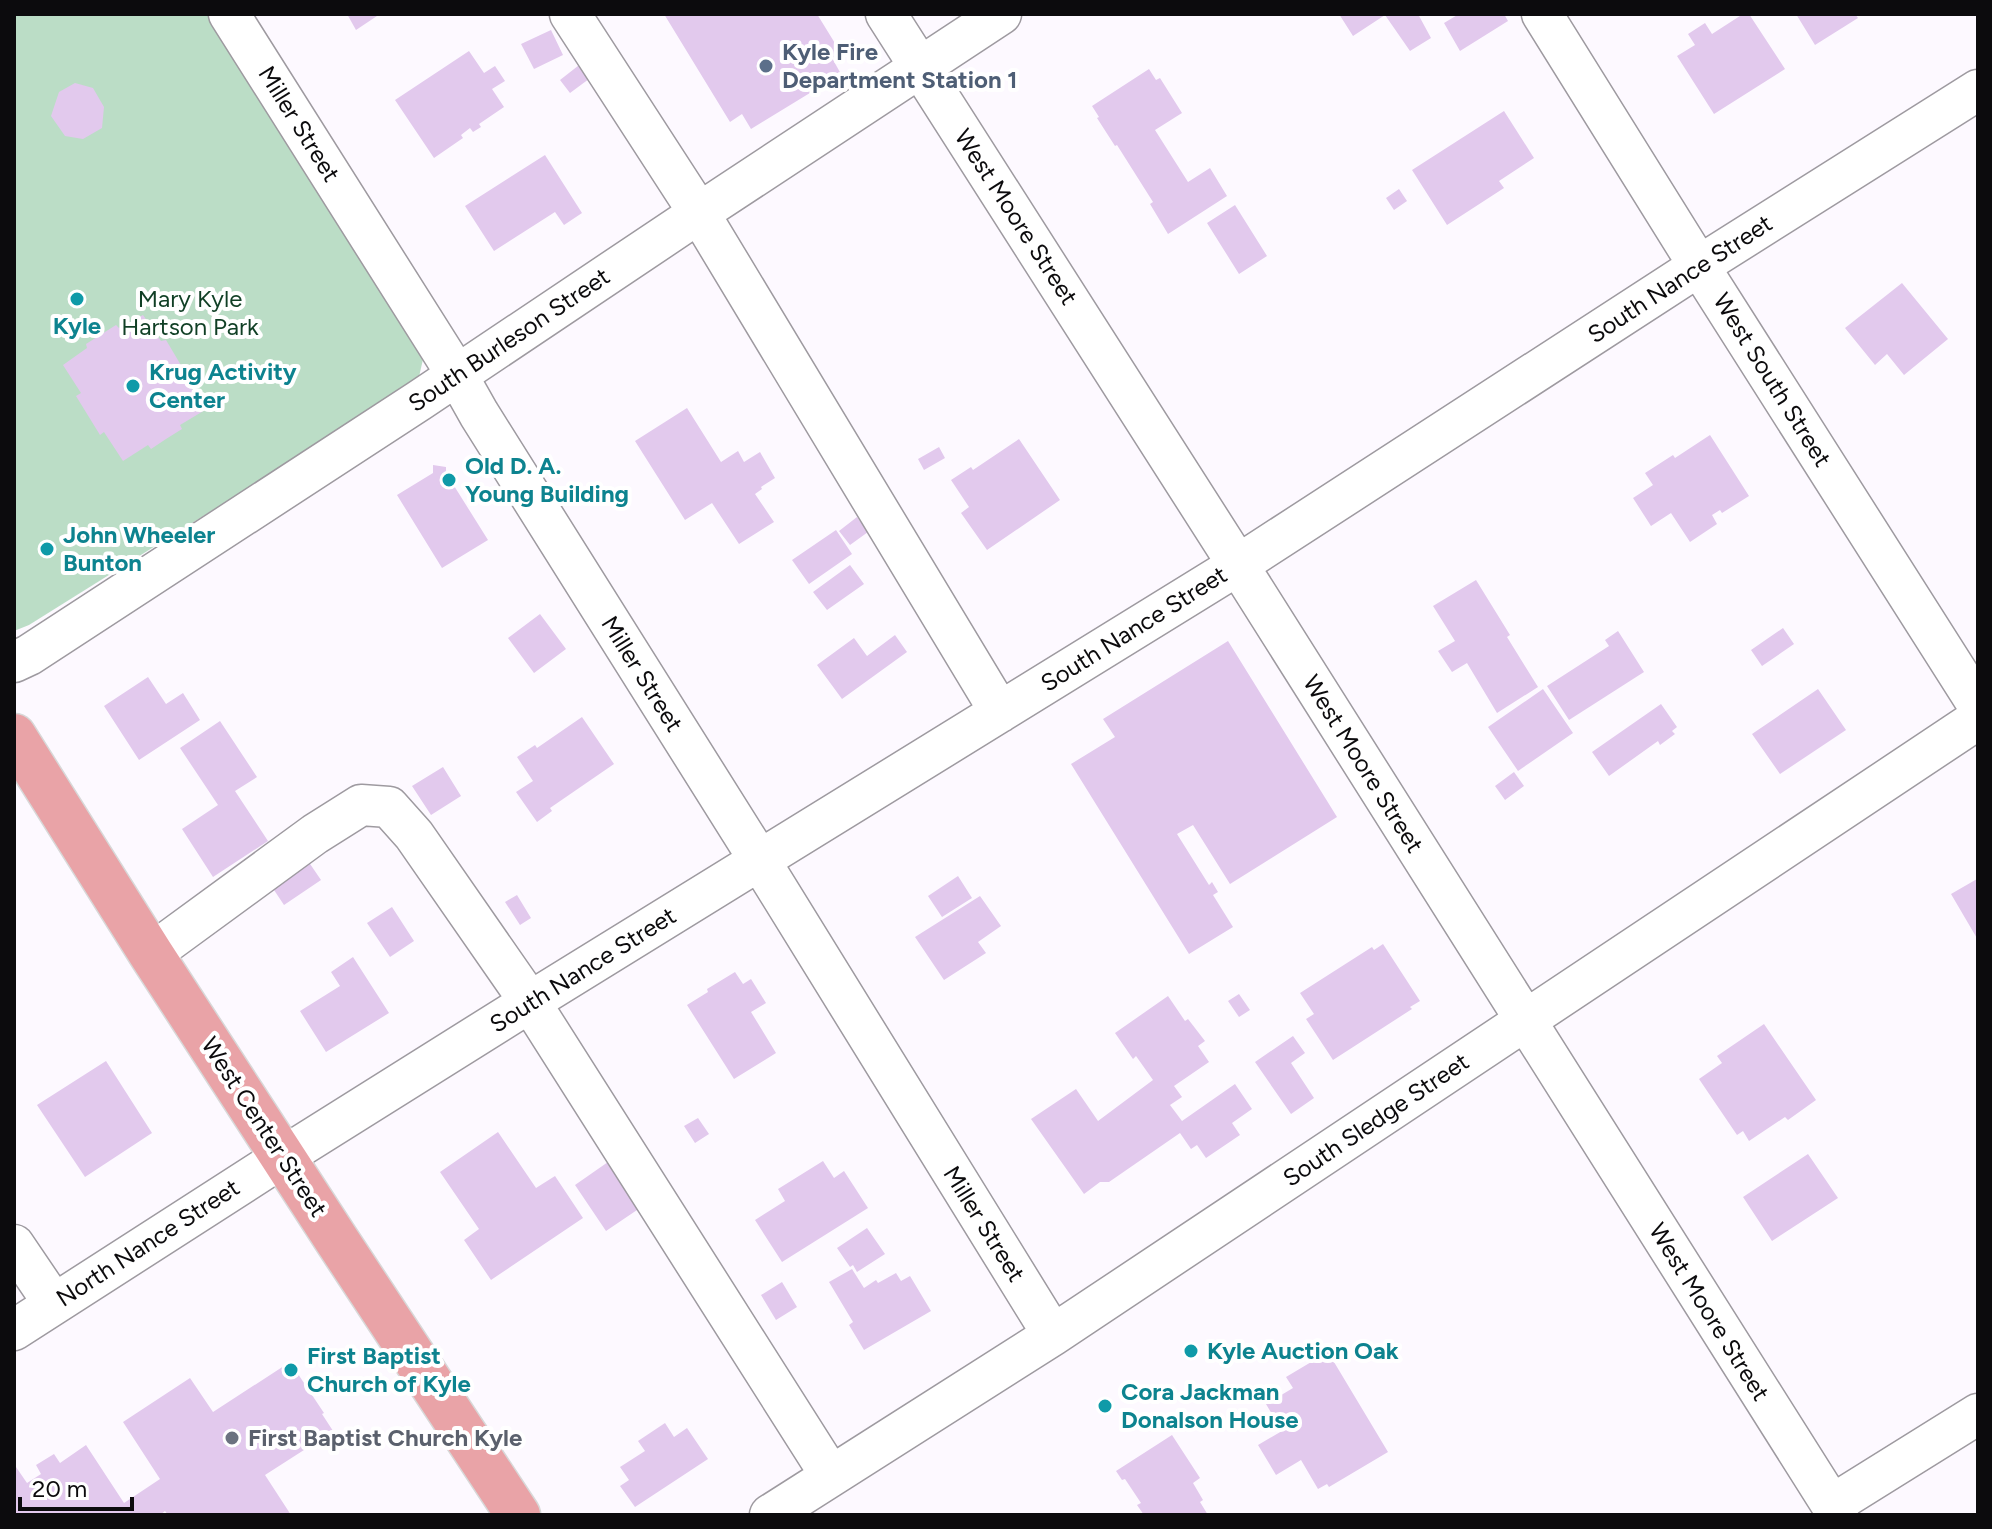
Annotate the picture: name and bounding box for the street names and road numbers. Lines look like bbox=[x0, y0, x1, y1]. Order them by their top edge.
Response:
street label: Miller Street bbox=[252, 61, 346, 187]
street label: West Moore Street bbox=[949, 123, 1084, 310]
street label: South Nance Street bbox=[1582, 208, 1777, 349]
street label: South Burleson Street bbox=[403, 261, 615, 418]
street label: West South Street bbox=[1707, 288, 1837, 472]
street label: South Nance Street bbox=[1035, 560, 1232, 698]
street label: Miller Street bbox=[595, 611, 689, 737]
street label: West Moore Street bbox=[1297, 670, 1430, 858]
street label: South Nance Street bbox=[484, 901, 681, 1039]
street label: West Center Street bbox=[195, 1031, 333, 1222]
street label: South Sledge Street bbox=[1277, 1047, 1474, 1193]
street label: Miller Street bbox=[937, 1161, 1031, 1287]
street label: North Nance Street bbox=[51, 1173, 245, 1313]
street label: West Moore Street bbox=[1643, 1218, 1776, 1406]

